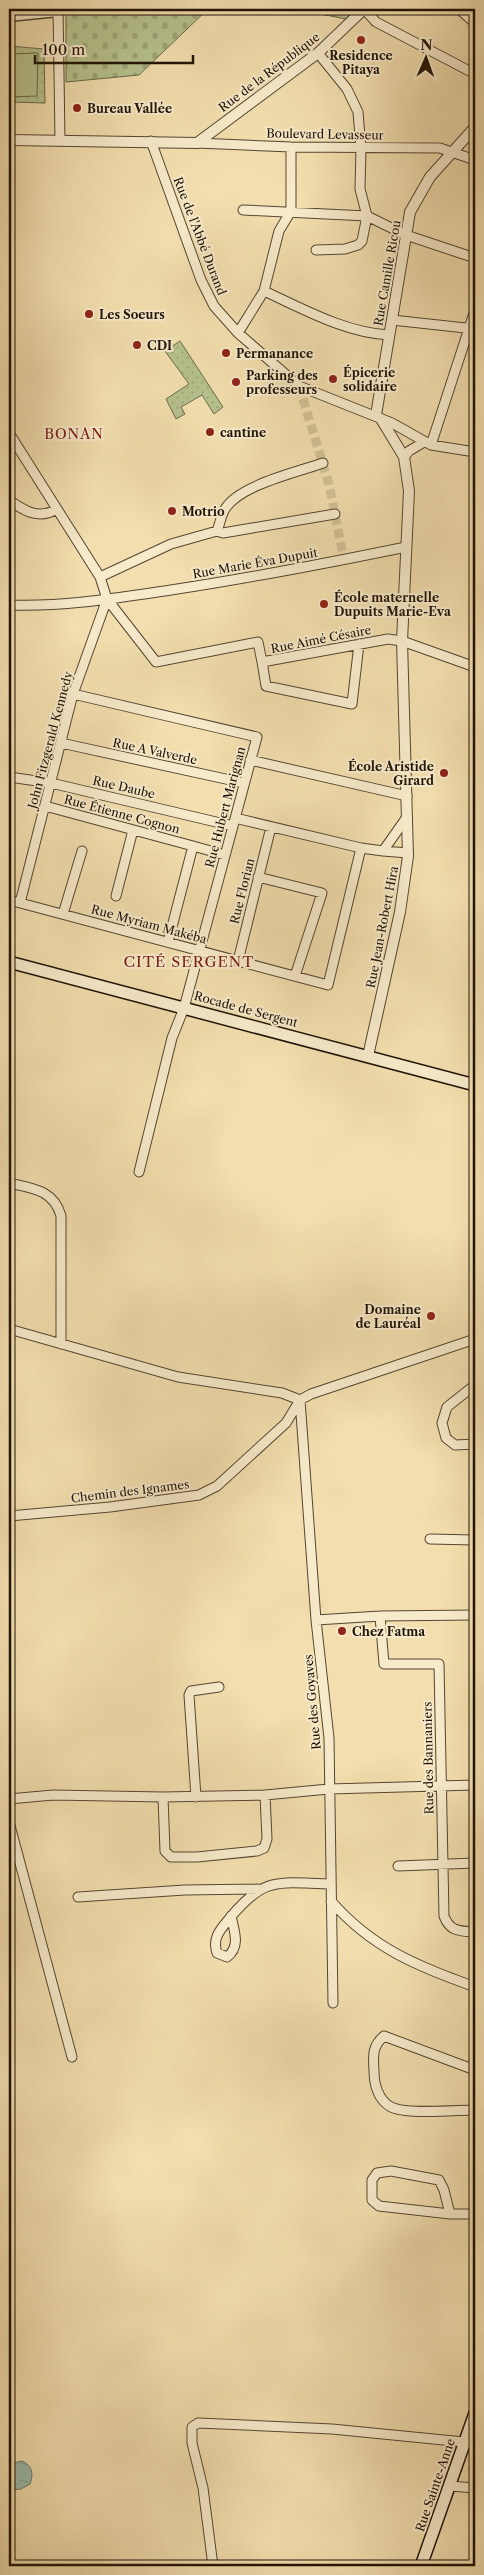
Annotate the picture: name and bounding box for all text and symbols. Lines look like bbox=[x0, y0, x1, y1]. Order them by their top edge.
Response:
street label: Rue de la République bbox=[216, 29, 323, 115]
scale bar bbox=[35, 32, 192, 64]
north arrow bbox=[402, 32, 452, 82]
marker: Residence Pitaya bbox=[355, 34, 367, 46]
text: N bbox=[420, 36, 433, 54]
text: 100 m bbox=[42, 40, 85, 59]
place label: Residence Pitaya bbox=[329, 48, 393, 77]
place label: Bureau Vallée bbox=[87, 101, 172, 116]
marker: Bureau Vallée bbox=[71, 102, 83, 114]
street label: Boulevard Levasseur bbox=[266, 125, 384, 143]
street label: Rue de l'Abbé Durand bbox=[171, 175, 230, 298]
street label: Rue Camille Ricou bbox=[370, 218, 404, 327]
place label: Les Soeurs bbox=[99, 307, 165, 322]
marker: Les Soeurs bbox=[83, 308, 95, 320]
place label: CDI bbox=[147, 338, 172, 353]
marker: CDI bbox=[131, 339, 143, 351]
place label: Permanance bbox=[236, 346, 313, 361]
marker: Permanance bbox=[220, 347, 232, 359]
place label: Épicerie solidaire bbox=[343, 364, 397, 394]
place label: Parking des professeurs bbox=[246, 368, 318, 397]
marker: Épicerie solidaire bbox=[327, 373, 339, 385]
marker: Parking des professeurs bbox=[230, 376, 242, 388]
district label: BONAN bbox=[44, 425, 104, 443]
place label: cantine bbox=[220, 425, 266, 440]
marker: cantine bbox=[204, 426, 216, 438]
place label: Motrio bbox=[182, 504, 225, 519]
marker: Motrio bbox=[166, 505, 178, 517]
street label: Rue Marie Éva Dupuit bbox=[191, 544, 319, 581]
place label: École maternelle Dupuits Marie-Eva bbox=[334, 589, 452, 619]
marker: École maternelle Dupuits Marie-Eva bbox=[318, 598, 330, 610]
street label: Rue Aimé Césaire bbox=[269, 622, 373, 656]
street label: John Fitzgerald Kennedy bbox=[24, 670, 76, 812]
street label: Rue A Valverde bbox=[111, 735, 199, 767]
street label: Rue Hubert Marignan bbox=[202, 744, 249, 869]
place label: École Aristide Girard bbox=[348, 758, 434, 788]
marker: École Aristide Girard bbox=[438, 767, 450, 779]
street label: Rue Daube bbox=[91, 773, 157, 802]
street label: Rue Étienne Cognon bbox=[62, 790, 182, 837]
street label: Rue Florian bbox=[227, 856, 258, 925]
street label: Rue Jean-Robert Hira bbox=[363, 864, 401, 989]
street label: Rue Myriam Makéba bbox=[90, 901, 209, 947]
district label: CITÉ SERGENT bbox=[124, 952, 254, 971]
street label: Rocade de Sergent bbox=[192, 988, 300, 1030]
place label: Domaine de Lauréal bbox=[356, 1302, 421, 1331]
marker: Domaine de Lauréal bbox=[425, 1310, 437, 1322]
street label: Chemin des Ignames bbox=[70, 1476, 190, 1506]
place label: Chez Fatma bbox=[352, 1624, 426, 1639]
marker: Chez Fatma bbox=[336, 1625, 348, 1637]
street label: Rue des Goyaves bbox=[300, 1654, 324, 1750]
street label: Rue des Bannaniers bbox=[420, 1701, 436, 1815]
street label: Rue Sainte-Anne bbox=[412, 2436, 458, 2534]

